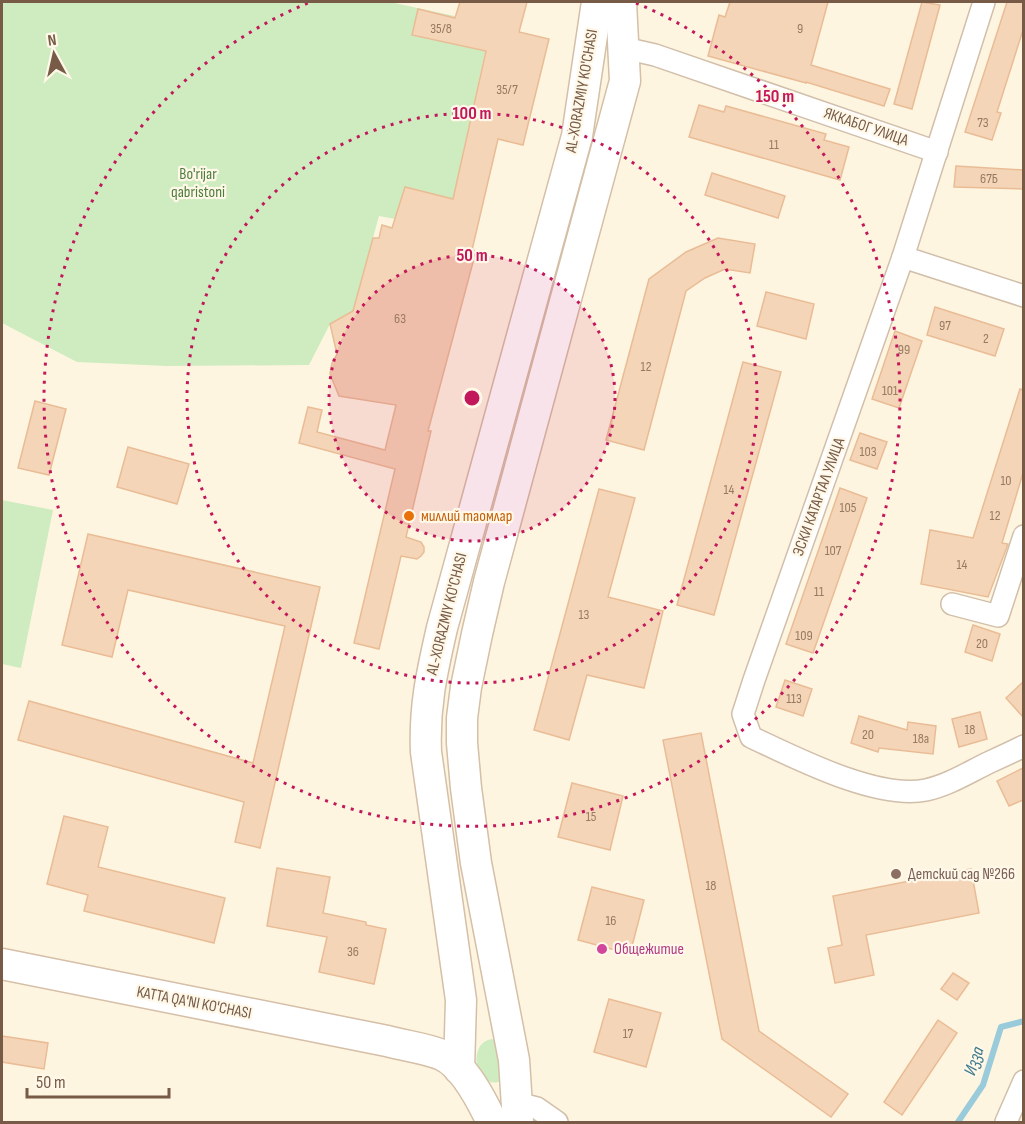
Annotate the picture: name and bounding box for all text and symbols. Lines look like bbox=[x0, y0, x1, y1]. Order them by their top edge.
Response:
house number: 35/8 bbox=[430, 20, 452, 37]
house number: 9 bbox=[797, 20, 803, 37]
north arrow bbox=[24, 24, 84, 84]
street label: AL-XORAZMIY KO'CHASI bbox=[562, 28, 602, 155]
text: N bbox=[47, 31, 58, 51]
house number: 35/7 bbox=[496, 81, 518, 98]
text: 150 m bbox=[756, 86, 794, 107]
text: 100 m bbox=[453, 103, 492, 124]
street label: ЯККАБОГ УЛИЦА bbox=[821, 104, 911, 150]
house number: 73 bbox=[977, 114, 989, 131]
house number: 11 bbox=[769, 136, 779, 153]
park label: Bo'rijar qabristoni bbox=[171, 165, 225, 202]
house number: 67Б bbox=[980, 170, 998, 187]
text: 50 m bbox=[456, 245, 488, 266]
house number: 63 bbox=[394, 310, 406, 327]
house number: 97 bbox=[939, 317, 951, 334]
house number: 2 bbox=[983, 330, 989, 347]
house number: 99 bbox=[898, 341, 910, 358]
house number: 12 bbox=[641, 358, 652, 375]
house number: 101 bbox=[882, 382, 898, 399]
centre of rings bbox=[462, 388, 482, 408]
street label: ЭСКИ КАТАРТАЛ УЛИЦА bbox=[789, 435, 849, 559]
house number: 103 bbox=[859, 443, 877, 460]
house number: 10 bbox=[1000, 472, 1012, 489]
house number: 14 bbox=[724, 481, 735, 498]
house number: 105 bbox=[840, 499, 857, 516]
place label: миллий таомлар bbox=[421, 507, 512, 526]
house number: 12 bbox=[990, 507, 1001, 524]
marker: миллий таомлар bbox=[402, 509, 416, 523]
house number: 107 bbox=[825, 542, 842, 559]
street label: AL-XORAZMIY KO'CHASI bbox=[422, 551, 471, 678]
house number: 14 bbox=[957, 556, 968, 573]
house number: 11 bbox=[814, 583, 824, 600]
house number: 13 bbox=[579, 606, 590, 623]
house number: 109 bbox=[795, 627, 813, 644]
house number: 20 bbox=[976, 635, 988, 652]
house number: 113 bbox=[786, 690, 802, 707]
house number: 18 bbox=[964, 721, 976, 738]
house number: 20 bbox=[862, 726, 874, 743]
house number: 18a bbox=[913, 730, 929, 747]
house number: 15 bbox=[586, 808, 597, 825]
place label: Детский сад №266 bbox=[908, 865, 1015, 884]
marker: Детский сад №266 bbox=[889, 867, 903, 881]
house number: 18 bbox=[705, 877, 717, 894]
house number: 16 bbox=[605, 912, 617, 929]
place label: Общежитие bbox=[614, 940, 684, 959]
marker: Общежитие bbox=[595, 942, 609, 956]
house number: 36 bbox=[347, 943, 359, 960]
street label: KATTA QA'NI KO'CHASI bbox=[135, 983, 253, 1023]
house number: 17 bbox=[623, 1025, 634, 1042]
water label: Изза bbox=[959, 1043, 989, 1078]
scale bar bbox=[27, 1061, 170, 1099]
text: 50 m bbox=[36, 1072, 66, 1093]

